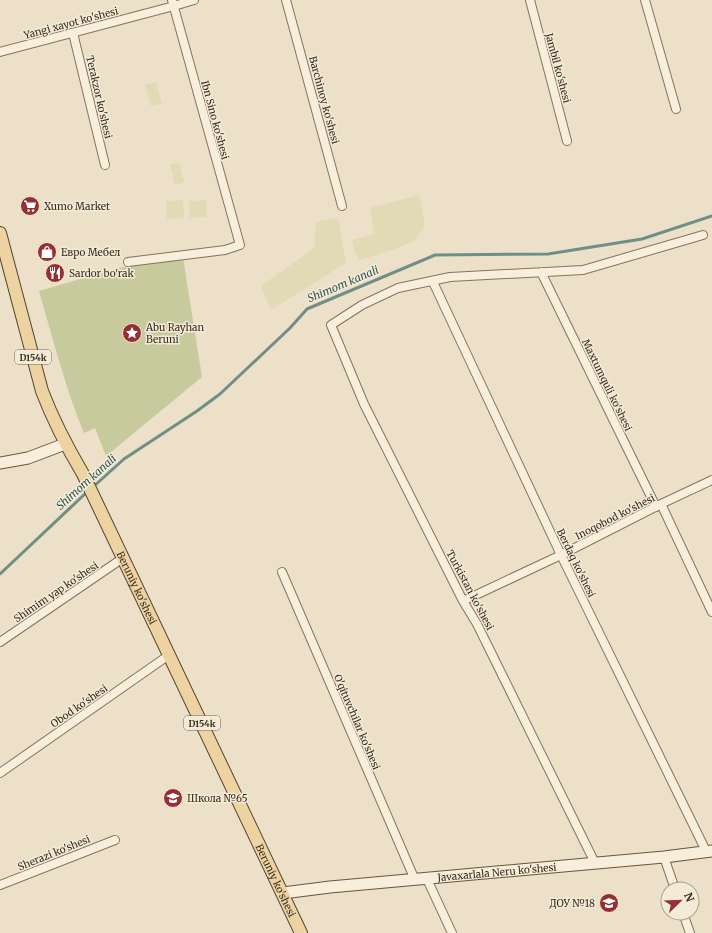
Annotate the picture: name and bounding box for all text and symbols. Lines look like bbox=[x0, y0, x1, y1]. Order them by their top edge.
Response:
street label: Yangi xayot ko'shesi bbox=[21, 4, 120, 42]
street label: Jambil ko'shesi bbox=[542, 31, 574, 104]
street label: Terakzor ko'shesi bbox=[83, 54, 115, 140]
street label: Barchinoy ko'shesi bbox=[306, 55, 342, 145]
street label: Ibn Sino ko'shesi bbox=[198, 79, 232, 161]
supermarket icon: Xumo Market bbox=[19, 195, 41, 217]
place label: Xumo Market bbox=[44, 200, 110, 213]
shop icon: Евро Мебел bbox=[36, 241, 58, 263]
place label: Евро Мебел bbox=[61, 246, 120, 259]
restaurant icon: Sardor bo'rak bbox=[44, 262, 66, 284]
water label: Shimom kanali bbox=[305, 263, 381, 305]
place label: Sardor bo'rak bbox=[69, 267, 134, 280]
place label: Abu Rayhan Beruni bbox=[145, 321, 204, 346]
place icon: Abu Rayhan Beruni bbox=[121, 322, 143, 344]
street label: Maxtumquli ko'shesi bbox=[579, 337, 635, 433]
road number: D154k bbox=[15, 350, 51, 364]
water label: Shimom kanali bbox=[53, 451, 119, 513]
street label: Inoqobod ko'shesi bbox=[573, 491, 657, 543]
street label: Berdaq ko'shesi bbox=[554, 527, 598, 599]
street label: Turkistan ko'shesi bbox=[443, 548, 497, 632]
street label: Beruniy ko'shesi bbox=[114, 549, 160, 626]
street label: Shimim yap ko'shesi bbox=[11, 559, 101, 625]
street label: O'qituvchilar ko'shesi bbox=[331, 672, 383, 772]
street label: Obod ko'shesi bbox=[48, 682, 110, 730]
road number: D154k bbox=[184, 716, 220, 730]
school or university icon: Школа №65 bbox=[162, 787, 184, 809]
place label: Школа №65 bbox=[187, 792, 248, 805]
street label: Sherazi ko'shesi bbox=[16, 833, 92, 873]
street label: Beruniy ko'shesi bbox=[253, 842, 299, 919]
street label: Javaxarlala Neru ko'shesi bbox=[436, 860, 557, 884]
north arrow bbox=[660, 881, 700, 921]
text: N bbox=[681, 890, 697, 904]
school or university icon: ДОУ №18 bbox=[598, 892, 620, 914]
place label: ДОУ №18 bbox=[550, 897, 595, 910]

